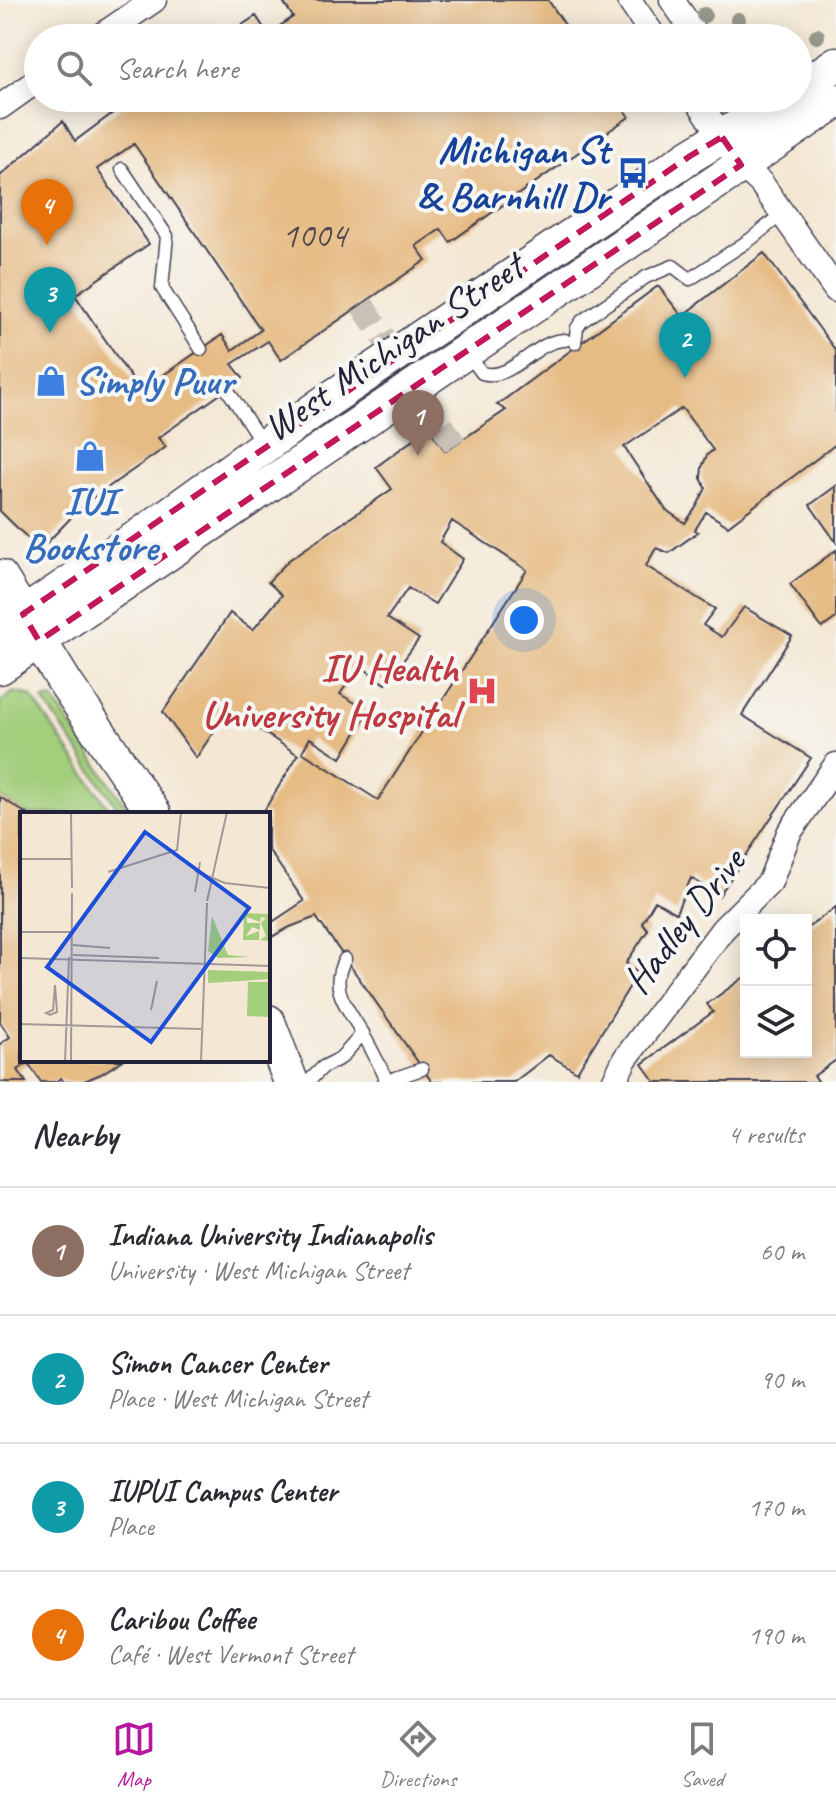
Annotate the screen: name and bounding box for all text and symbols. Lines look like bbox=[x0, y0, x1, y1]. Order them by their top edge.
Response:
search box bbox=[24, 24, 812, 112]
icon: search bbox=[52, 46, 96, 90]
text: Search here bbox=[116, 49, 238, 87]
place label: Michigan St & Barnhill Dr bbox=[417, 125, 614, 221]
bus stop icon: Michigan St & Barnhill Dr bbox=[616, 156, 650, 190]
pin: 4 bbox=[21, 179, 73, 245]
house number: 1004 bbox=[282, 212, 350, 258]
street label: West Michigan Street bbox=[254, 238, 537, 452]
pin: 3 bbox=[24, 267, 76, 333]
pin: 2 bbox=[659, 312, 711, 378]
place label: Simply Puur bbox=[75, 356, 238, 406]
shop icon: Simply Puur bbox=[34, 364, 68, 398]
pin: 1 bbox=[392, 390, 444, 456]
shop icon: IUI Bookstore bbox=[73, 439, 107, 473]
place label: IUI Bookstore bbox=[23, 476, 161, 572]
your location bbox=[504, 600, 544, 640]
place label: IU Health University Hospital bbox=[202, 643, 466, 739]
hospital icon: IU Health University Hospital bbox=[465, 674, 499, 708]
inset map bbox=[20, 812, 270, 1062]
street label: Hadley Drive bbox=[612, 836, 758, 1004]
map controls bbox=[740, 914, 812, 1058]
button: locate bbox=[740, 914, 812, 986]
button: layers bbox=[740, 986, 812, 1058]
text: Nearby bbox=[32, 1113, 118, 1156]
text: 4 results bbox=[728, 1118, 804, 1151]
text: Indiana University Indianapolis bbox=[108, 1216, 432, 1254]
text: 1 bbox=[52, 1235, 64, 1268]
text: 60 m bbox=[760, 1235, 804, 1268]
text: University · West Michigan Street bbox=[108, 1254, 409, 1287]
text: Simon Cancer Center bbox=[108, 1344, 327, 1382]
text: 2 bbox=[52, 1363, 64, 1396]
text: 90 m bbox=[760, 1363, 804, 1396]
text: Place · West Michigan Street bbox=[108, 1382, 368, 1415]
text: IUPUI Campus Center bbox=[108, 1472, 337, 1510]
text: 3 bbox=[52, 1491, 64, 1524]
text: 170 m bbox=[748, 1491, 804, 1524]
text: Place bbox=[108, 1510, 154, 1543]
text: Caribou Coffee bbox=[108, 1600, 255, 1638]
text: 4 bbox=[52, 1619, 64, 1652]
text: 190 m bbox=[748, 1619, 804, 1652]
text: Café · West Vermont Street bbox=[108, 1638, 353, 1671]
tab: Map bbox=[112, 1717, 156, 1793]
tab: Directions bbox=[380, 1717, 456, 1793]
tab: Saved bbox=[680, 1717, 724, 1793]

